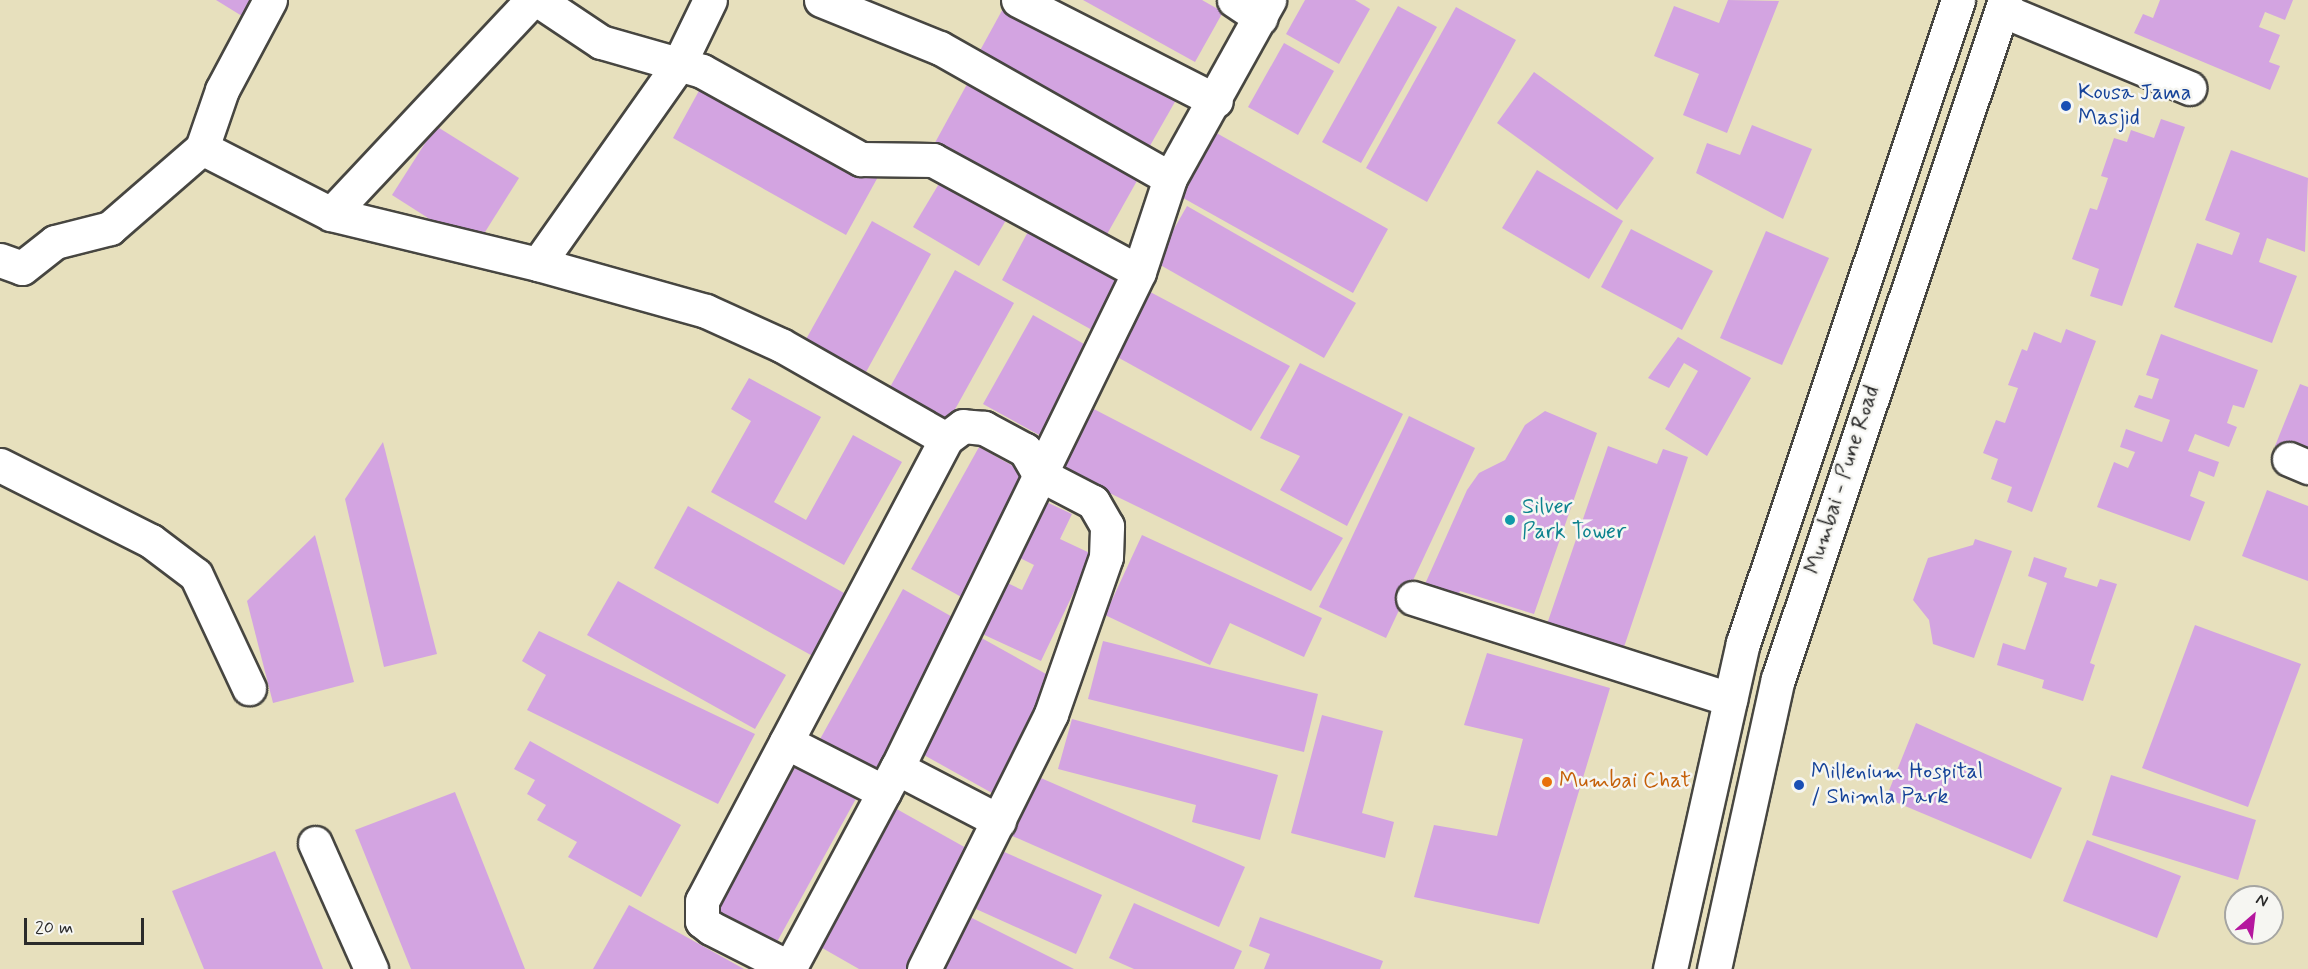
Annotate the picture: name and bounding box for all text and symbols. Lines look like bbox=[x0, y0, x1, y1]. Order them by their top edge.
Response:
place label: Kousa Jama Masjid bbox=[2078, 80, 2196, 132]
marker: Kousa Jama Masjid bbox=[2059, 99, 2073, 113]
street label: Mumbai - Pune Road bbox=[1800, 383, 1886, 577]
place label: Silver Park Tower bbox=[1522, 494, 1626, 546]
marker: Silver Park Tower bbox=[1503, 513, 1517, 527]
place label: Millenium Hospital / Shimla Park bbox=[1811, 759, 1987, 810]
place label: Mumbai Chat bbox=[1559, 769, 1691, 795]
marker: Mumbai Chat bbox=[1540, 775, 1554, 789]
marker: Millenium Hospital / Shimla Park bbox=[1792, 778, 1806, 792]
north arrow bbox=[2224, 885, 2284, 945]
text: N bbox=[2252, 889, 2271, 912]
scale bar bbox=[27, 906, 147, 944]
text: 20 m bbox=[35, 916, 73, 940]

